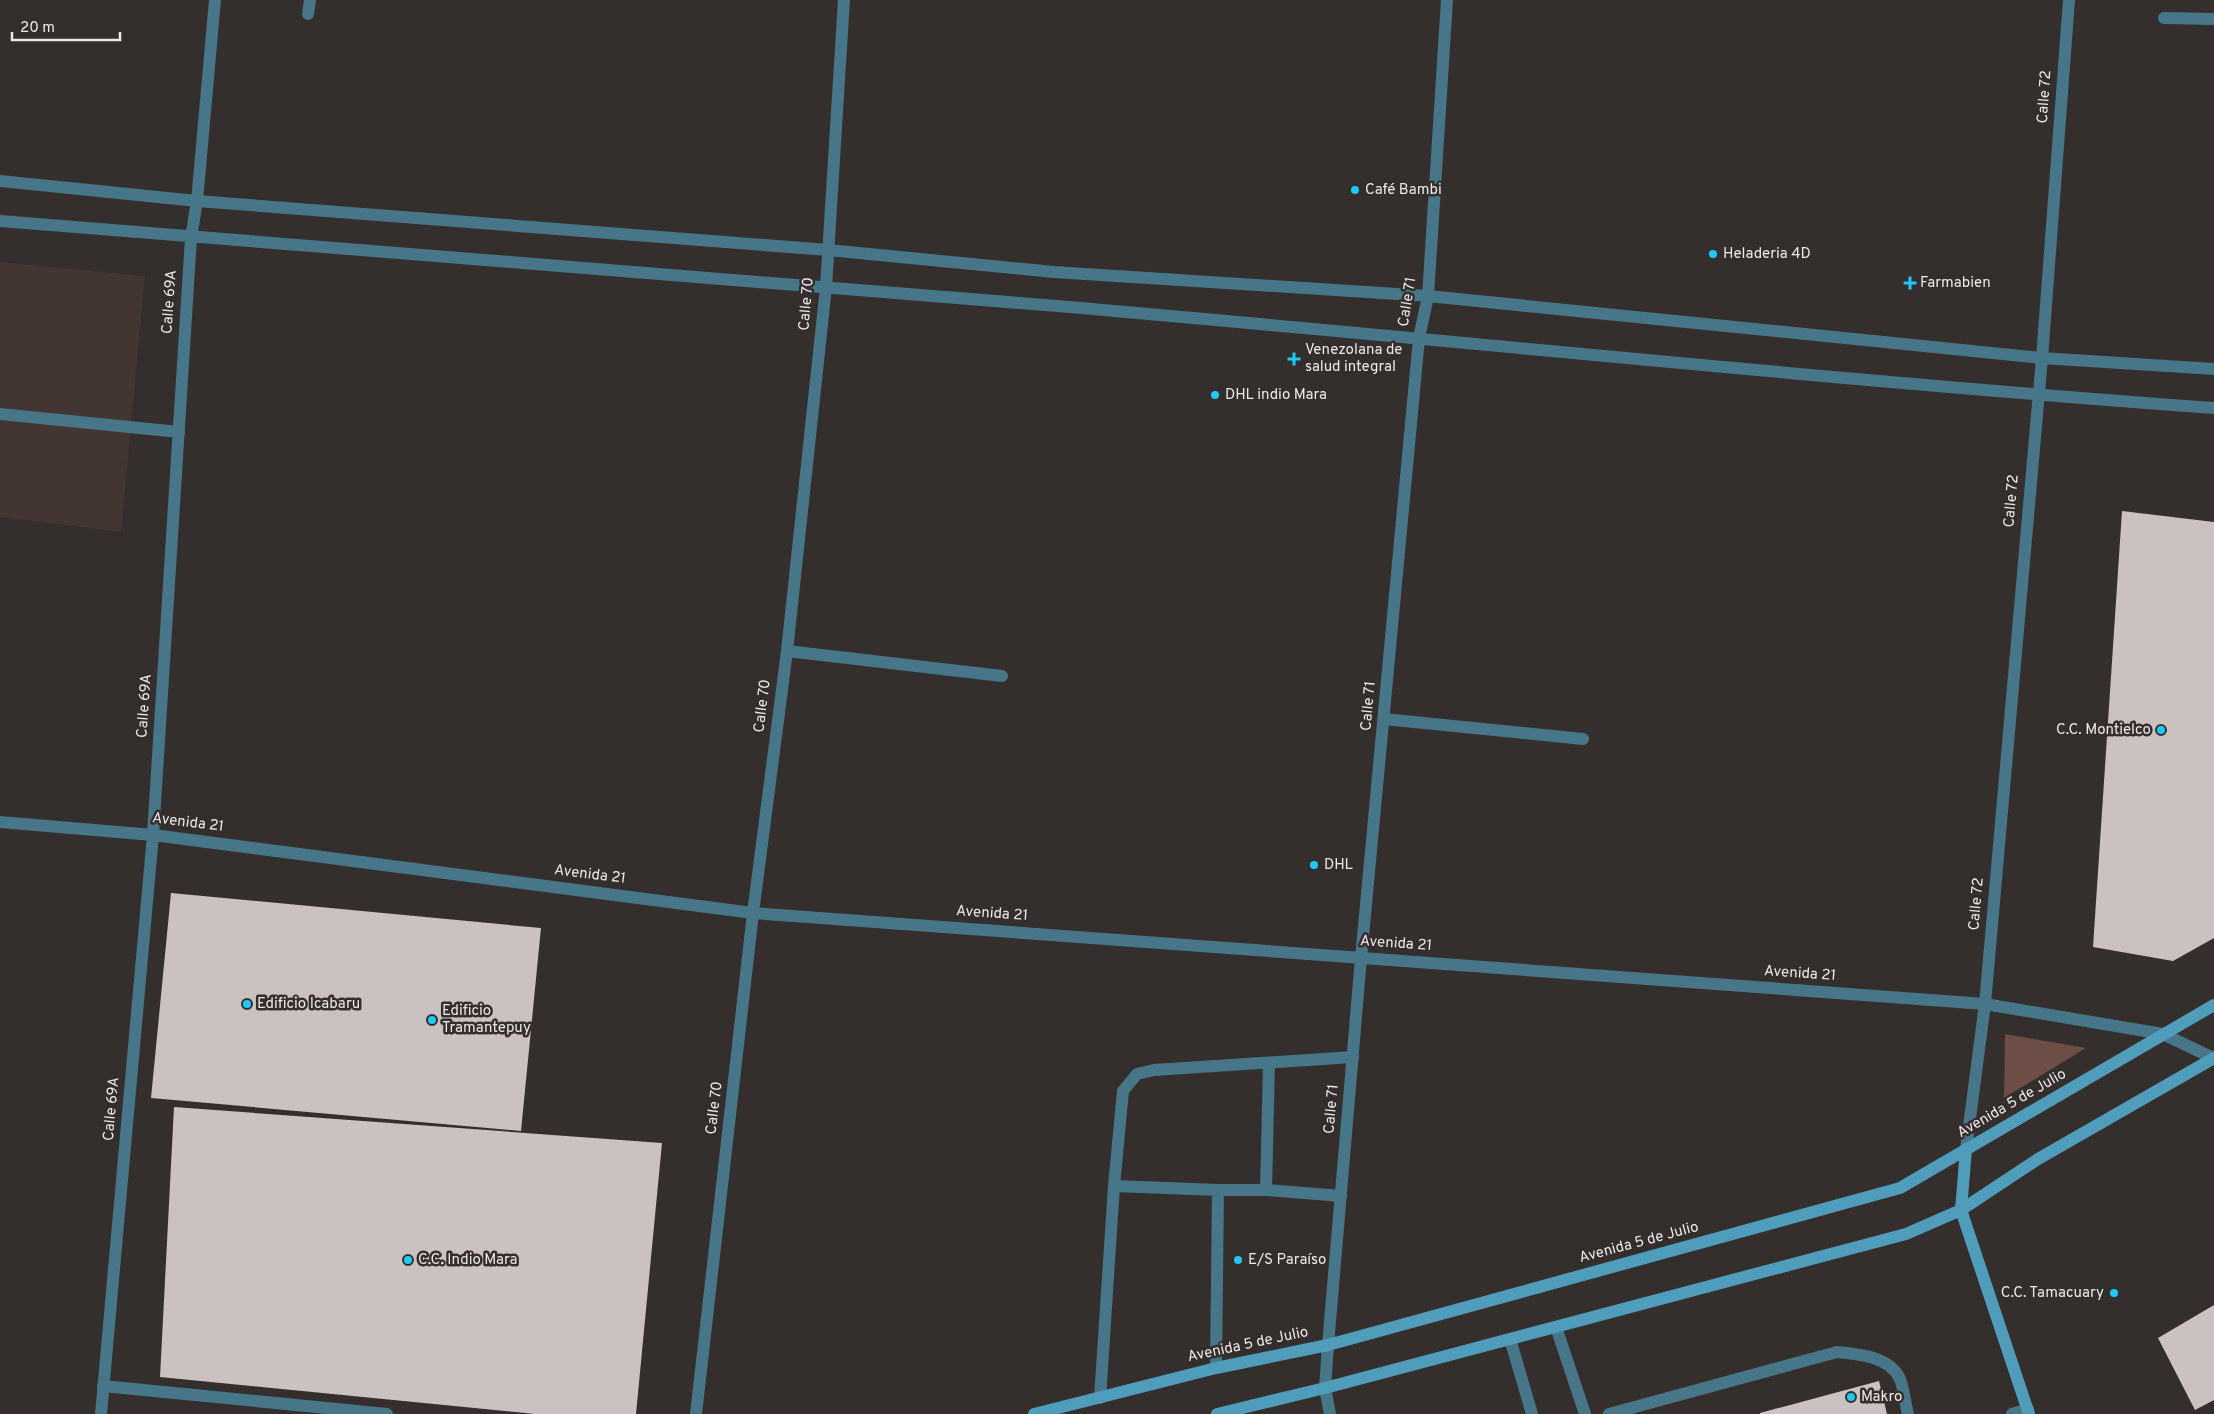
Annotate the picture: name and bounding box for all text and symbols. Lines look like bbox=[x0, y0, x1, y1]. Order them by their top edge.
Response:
scale bar bbox=[12, 10, 120, 42]
text: 20 m bbox=[20, 19, 55, 38]
street label: Calle 72 bbox=[2034, 70, 2056, 124]
place label: Café Bambi bbox=[1365, 181, 1442, 200]
marker: Café Bambi bbox=[1349, 184, 1361, 196]
place label: Heladeria 4D bbox=[1723, 245, 1811, 264]
marker: Heladeria 4D bbox=[1707, 248, 1719, 260]
street label: Calle 69A bbox=[158, 269, 182, 335]
place label: Farmabien bbox=[1920, 274, 1991, 293]
street label: Calle 71 bbox=[1395, 276, 1421, 328]
street label: Calle 70 bbox=[795, 277, 819, 331]
marker: Farmabien bbox=[1904, 277, 1916, 289]
place label: Venezolana de salud integral bbox=[1305, 341, 1402, 377]
marker: Venezolana de salud integral bbox=[1287, 352, 1301, 366]
place label: DHL indio Mara bbox=[1225, 386, 1327, 405]
marker: DHL indio Mara bbox=[1209, 389, 1221, 401]
street label: Calle 72 bbox=[2000, 474, 2024, 528]
street label: Calle 69A bbox=[133, 673, 157, 739]
street label: Calle 70 bbox=[750, 678, 776, 734]
street label: Calle 71 bbox=[1357, 680, 1381, 732]
place label: C.C. Montielco bbox=[2056, 721, 2151, 740]
marker: C.C. Montielco bbox=[2155, 724, 2167, 736]
street label: Avenida 21 bbox=[151, 809, 225, 837]
place label: DHL bbox=[1324, 856, 1353, 875]
marker: DHL bbox=[1308, 859, 1320, 871]
street label: Avenida 21 bbox=[553, 861, 627, 889]
street label: Calle 72 bbox=[1965, 877, 1989, 931]
street label: Avenida 21 bbox=[955, 902, 1029, 926]
street label: Avenida 21 bbox=[1359, 932, 1433, 956]
street label: Avenida 21 bbox=[1763, 962, 1837, 986]
place label: Edificio Icabaru bbox=[257, 995, 360, 1014]
marker: Edificio Icabaru bbox=[241, 998, 253, 1010]
place label: Edificio Tramantepuy bbox=[442, 1002, 531, 1038]
marker: Edificio Tramantepuy bbox=[426, 1014, 438, 1026]
street label: Avenida 5 de Julio bbox=[1954, 1065, 2070, 1143]
street label: Calle 69A bbox=[100, 1076, 124, 1142]
street label: Calle 70 bbox=[702, 1080, 728, 1136]
street label: Calle 71 bbox=[1320, 1083, 1344, 1135]
street label: Avenida 5 de Julio bbox=[1577, 1218, 1701, 1268]
place label: C.C. Indio Mara bbox=[418, 1251, 517, 1270]
place label: E/S Paraíso bbox=[1248, 1251, 1326, 1270]
marker: C.C. Indio Mara bbox=[402, 1254, 414, 1266]
marker: E/S Paraíso bbox=[1232, 1254, 1244, 1266]
place label: C.C. Tamacuary bbox=[2001, 1284, 2104, 1303]
marker: C.C. Tamacuary bbox=[2108, 1287, 2120, 1299]
street label: Avenida 5 de Julio bbox=[1186, 1323, 1310, 1367]
place label: Makro bbox=[1861, 1388, 1902, 1407]
marker: Makro bbox=[1845, 1391, 1857, 1403]

